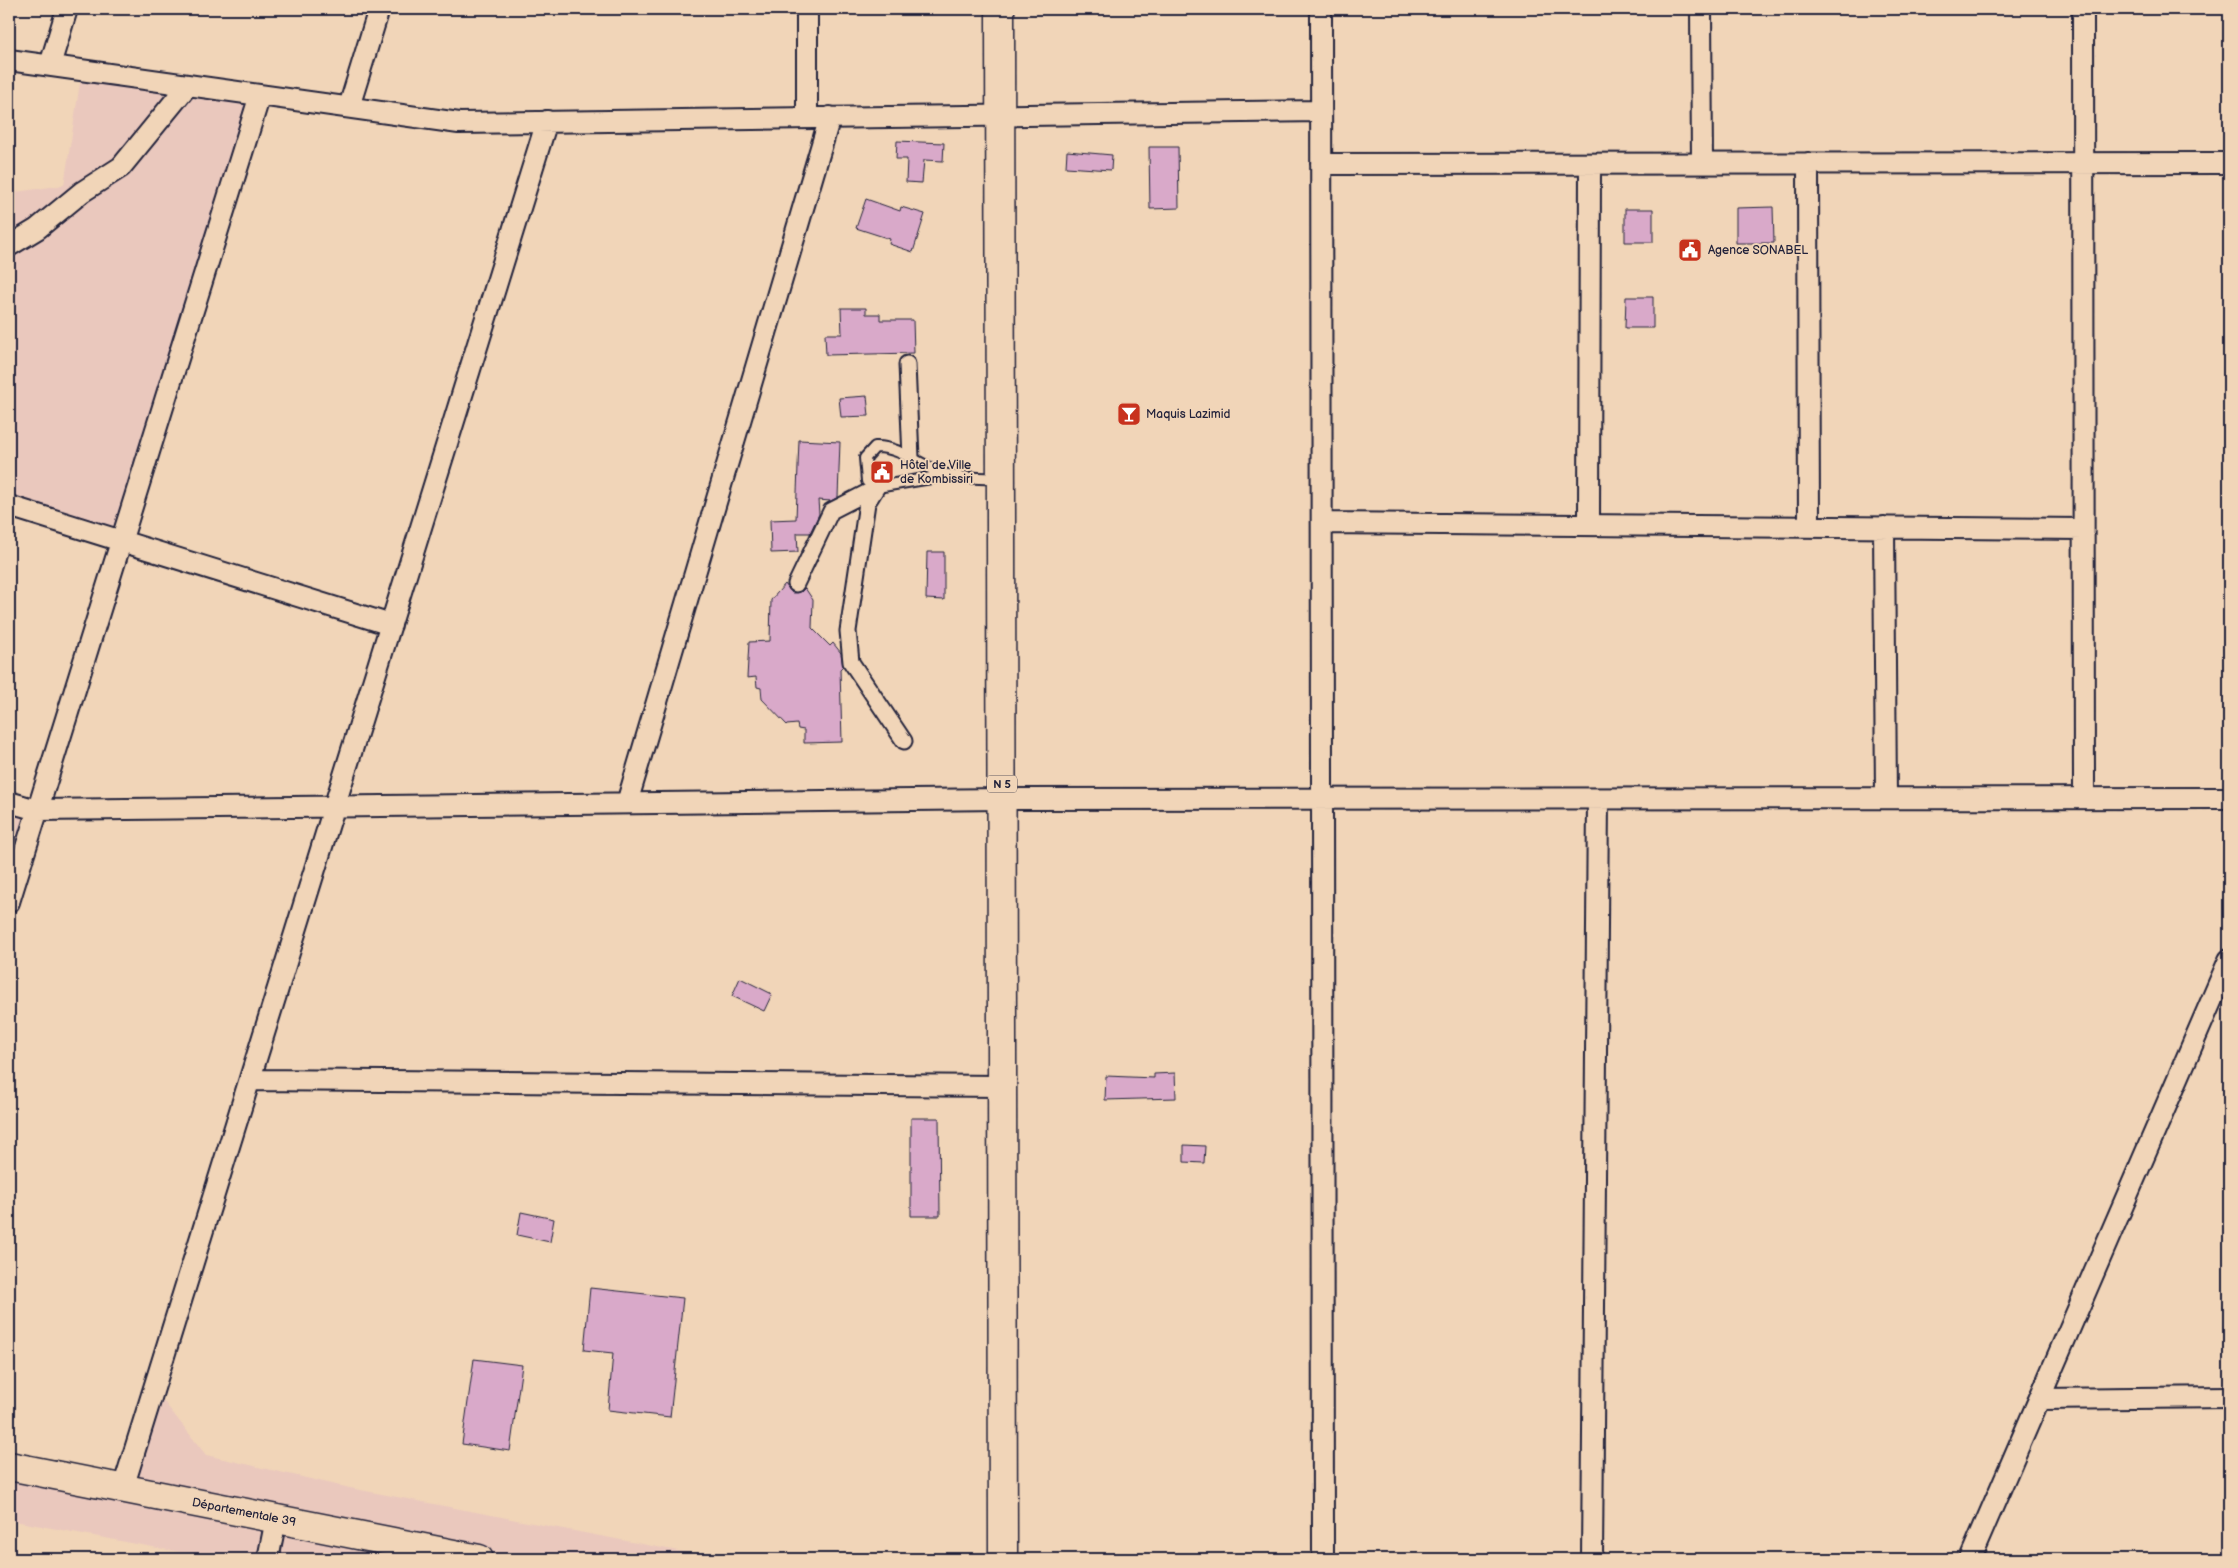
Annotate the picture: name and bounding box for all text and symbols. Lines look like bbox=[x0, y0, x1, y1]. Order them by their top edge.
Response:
public building icon: Agence SONABEL bbox=[1677, 237, 1703, 263]
place label: Agence SONABEL bbox=[1708, 243, 1808, 258]
bar icon: Maquis Lazimid bbox=[1116, 401, 1142, 427]
place label: Maquis Lazimid bbox=[1146, 407, 1230, 422]
place label: Hôtel de Ville de Kombissiri bbox=[900, 458, 973, 487]
public building icon: Hôtel de Ville de Kombissiri bbox=[869, 459, 895, 485]
road number: N 5 bbox=[987, 776, 1017, 792]
street label: Départementale 39 bbox=[191, 1495, 297, 1530]

